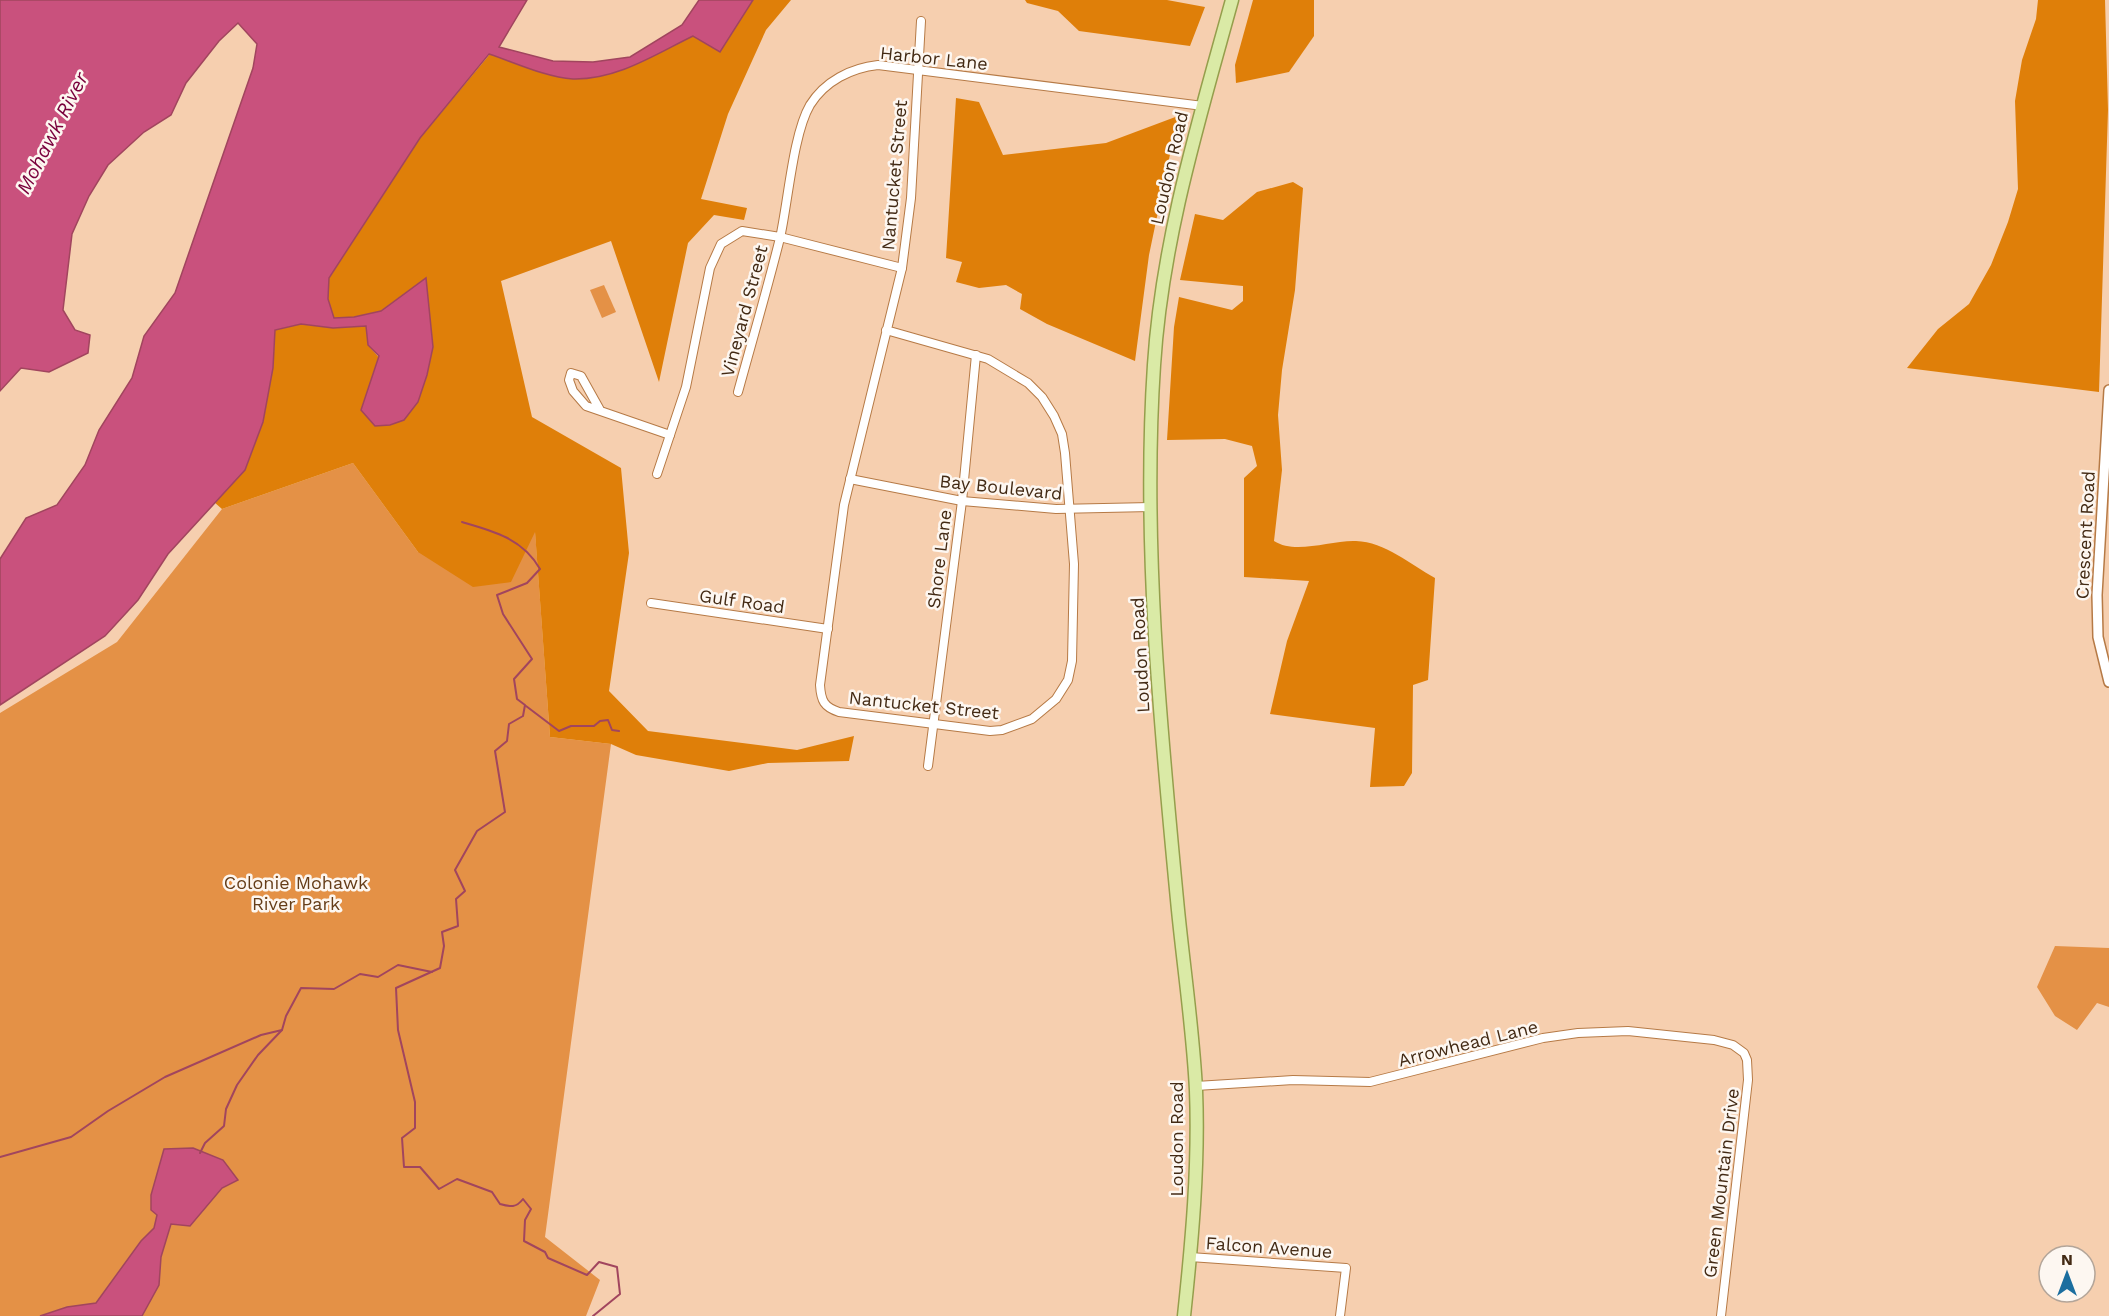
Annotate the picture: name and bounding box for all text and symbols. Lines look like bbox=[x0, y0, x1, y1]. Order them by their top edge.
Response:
street label: Harbor Lane bbox=[879, 42, 989, 74]
water label: Mohawk River bbox=[11, 67, 93, 198]
street label: Nantucket Street bbox=[877, 98, 911, 251]
street label: Loudon Road bbox=[1146, 109, 1192, 227]
street label: Vineyard Street bbox=[716, 242, 772, 379]
street label: Bay Boulevard bbox=[939, 470, 1063, 504]
street label: Crescent Road bbox=[2071, 470, 2099, 600]
street label: Shore Lane bbox=[923, 508, 955, 610]
street label: Gulf Road bbox=[698, 585, 786, 617]
street label: Loudon Road bbox=[1126, 597, 1154, 713]
street label: Nantucket Street bbox=[848, 687, 1001, 723]
park label: Colonie Mohawk River Park bbox=[224, 872, 368, 914]
street label: Arrowhead Lane bbox=[1396, 1015, 1540, 1071]
street label: Loudon Road bbox=[1166, 1081, 1187, 1197]
street label: Green Mountain Drive bbox=[1699, 1087, 1743, 1279]
street label: Falcon Avenue bbox=[1205, 1232, 1333, 1262]
north arrow bbox=[2037, 1244, 2097, 1304]
text: N bbox=[2061, 1250, 2073, 1269]

